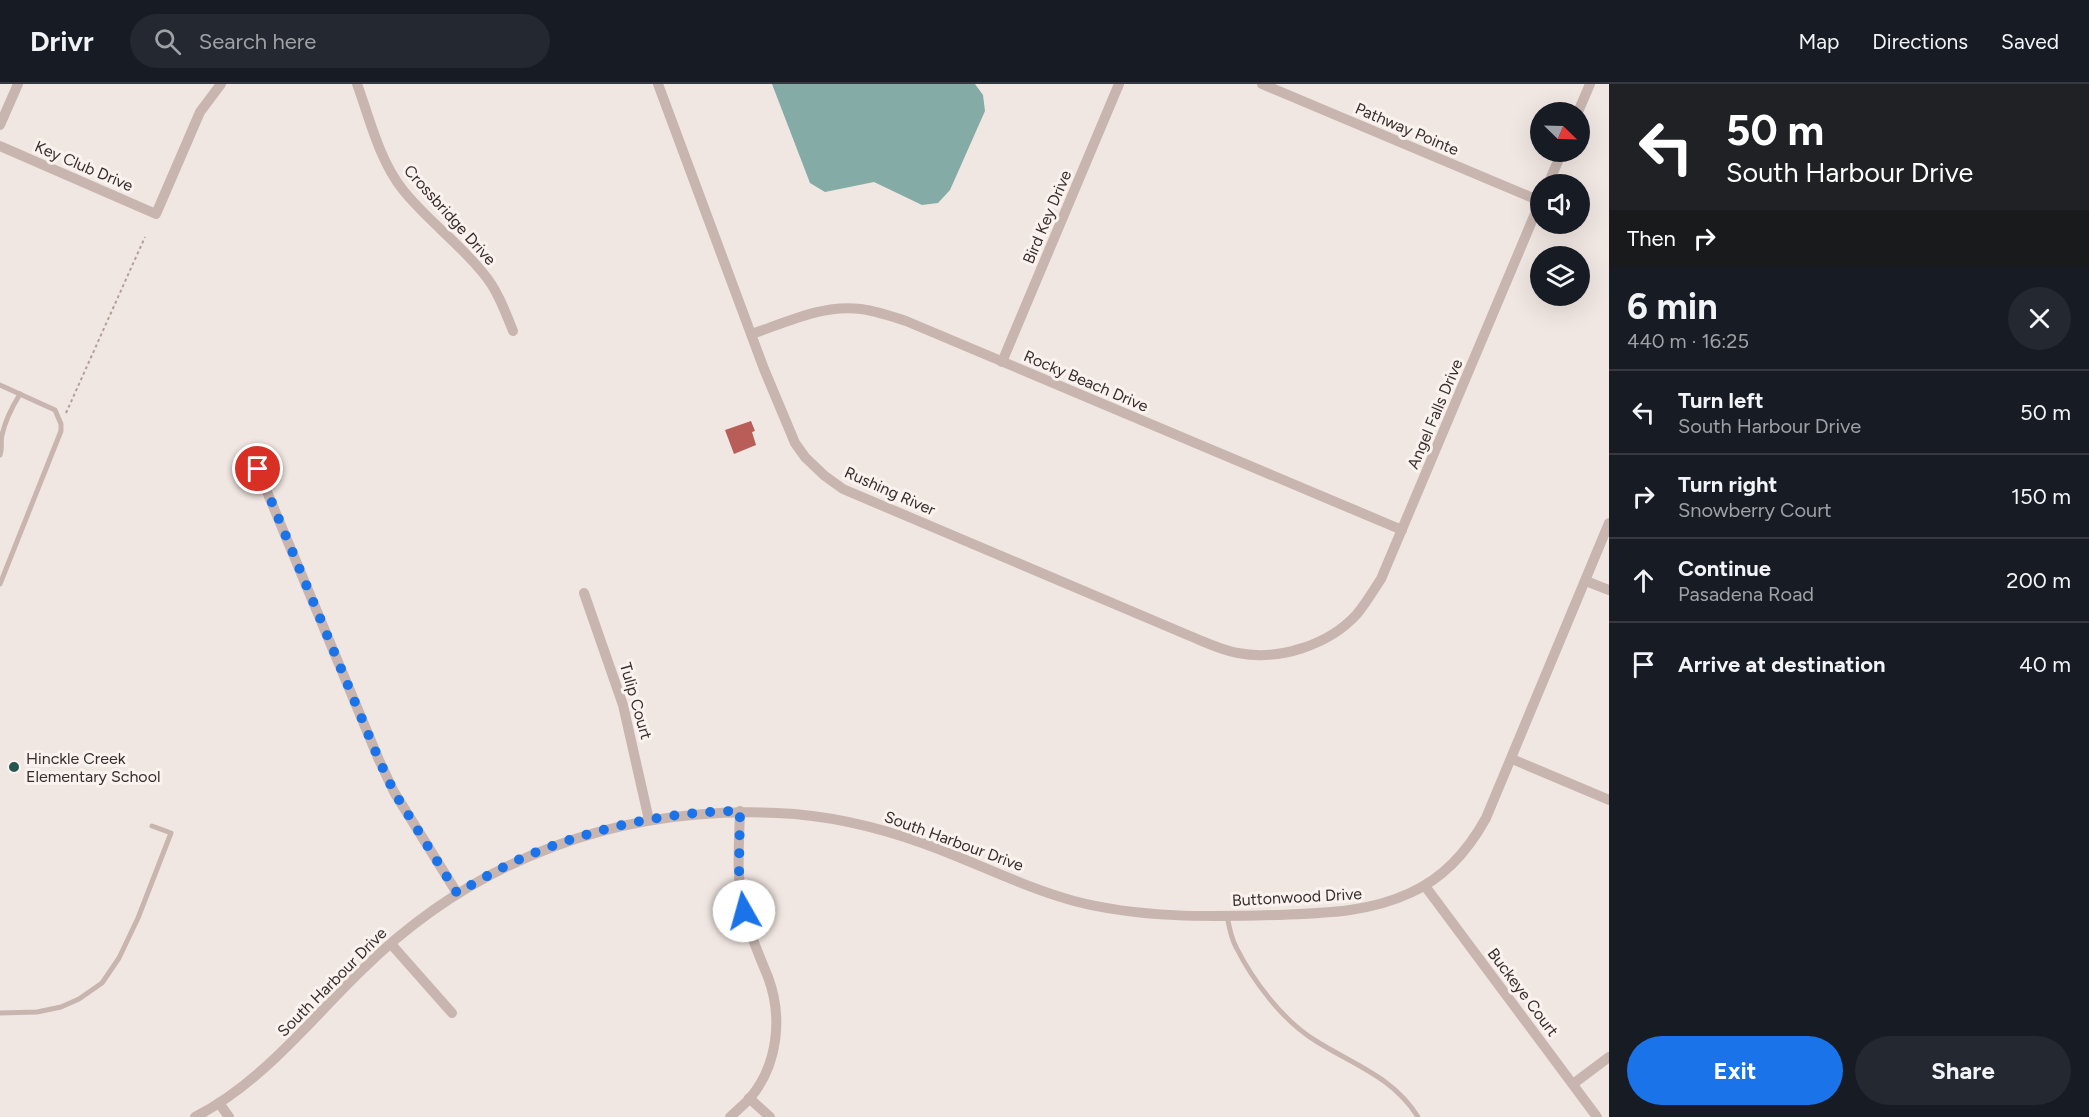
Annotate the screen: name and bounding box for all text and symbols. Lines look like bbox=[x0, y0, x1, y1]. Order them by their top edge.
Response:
search box bbox=[130, 14, 550, 68]
text: Drivr bbox=[30, 24, 94, 58]
icon: search bbox=[151, 25, 184, 58]
text: Search here bbox=[199, 28, 316, 55]
text: Map bbox=[1798, 29, 1839, 54]
text: Directions bbox=[1872, 29, 1968, 54]
text: Saved bbox=[2001, 29, 2059, 54]
street label: Pathway Pointe bbox=[1352, 99, 1462, 159]
north arrow bbox=[1530, 102, 1590, 162]
map controls bbox=[1530, 102, 1590, 306]
text: 50 m bbox=[1726, 105, 1824, 156]
icon: left bbox=[1627, 108, 1705, 186]
street label: Key Club Drive bbox=[32, 137, 136, 195]
text: South Harbour Drive bbox=[1726, 156, 1973, 189]
street label: Crossbridge Drive bbox=[400, 161, 500, 269]
street label: Bird Key Drive bbox=[1019, 167, 1075, 267]
button: sound bbox=[1530, 174, 1590, 234]
icon: right bbox=[1688, 222, 1721, 255]
text: Then bbox=[1627, 225, 1676, 252]
button: layers bbox=[1530, 246, 1590, 306]
text: 6 min bbox=[1627, 285, 1718, 328]
button: close bbox=[2008, 287, 2071, 350]
text: 440 m · 16:25 bbox=[1627, 329, 1749, 353]
street label: Rocky Beach Drive bbox=[1021, 346, 1151, 416]
street label: Angel Falls Drive bbox=[1403, 356, 1467, 472]
text: Turn left bbox=[1678, 387, 1764, 414]
icon: left bbox=[1627, 396, 1660, 429]
text: 50 m bbox=[2020, 399, 2071, 426]
text: South Harbour Drive bbox=[1678, 414, 1861, 438]
pin bbox=[232, 443, 283, 494]
icon: arrive bbox=[241, 452, 274, 485]
street label: Rushing River bbox=[842, 463, 939, 520]
text: Turn right bbox=[1678, 471, 1777, 498]
icon: right bbox=[1627, 480, 1660, 513]
text: 150 m bbox=[2011, 483, 2071, 510]
text: Snowberry Court bbox=[1678, 498, 1832, 522]
text: Continue bbox=[1678, 555, 1771, 582]
icon: ahead bbox=[1627, 564, 1660, 597]
text: 200 m bbox=[2006, 567, 2071, 594]
text: Pasadena Road bbox=[1678, 582, 1814, 606]
icon: arrive bbox=[1627, 648, 1660, 681]
text: Arrive at destination bbox=[1678, 651, 1886, 678]
text: 40 m bbox=[2019, 651, 2071, 678]
street label: Tulip Court bbox=[616, 660, 656, 742]
place label: Hinckle Creek Elementary School bbox=[26, 749, 160, 786]
marker: Hinckle Creek Elementary School bbox=[7, 760, 21, 774]
street label: South Harbour Drive bbox=[882, 807, 1026, 875]
position arrow bbox=[712, 879, 776, 943]
street label: Buttonwood Drive bbox=[1232, 884, 1363, 910]
street label: South Harbour Drive bbox=[273, 923, 391, 1041]
street label: Buckeye Court bbox=[1484, 944, 1562, 1040]
button: Exit bbox=[1627, 1036, 1843, 1105]
button: Share bbox=[1855, 1036, 2071, 1105]

